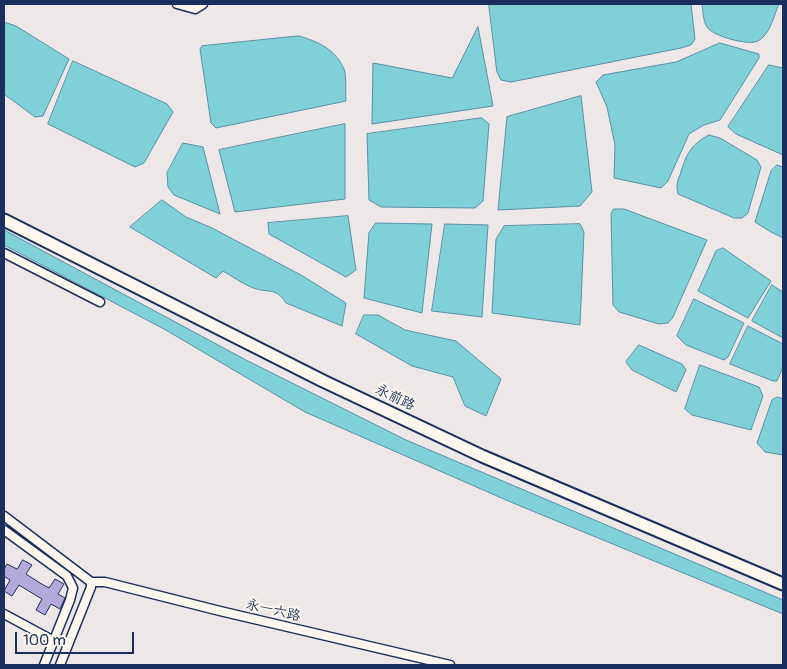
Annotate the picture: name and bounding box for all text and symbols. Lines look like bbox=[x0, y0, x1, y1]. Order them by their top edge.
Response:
street label: 永前路 bbox=[372, 382, 418, 414]
street label: 永一六路 bbox=[244, 597, 302, 625]
scale bar bbox=[18, 622, 136, 654]
text: 100 m bbox=[23, 631, 66, 650]

